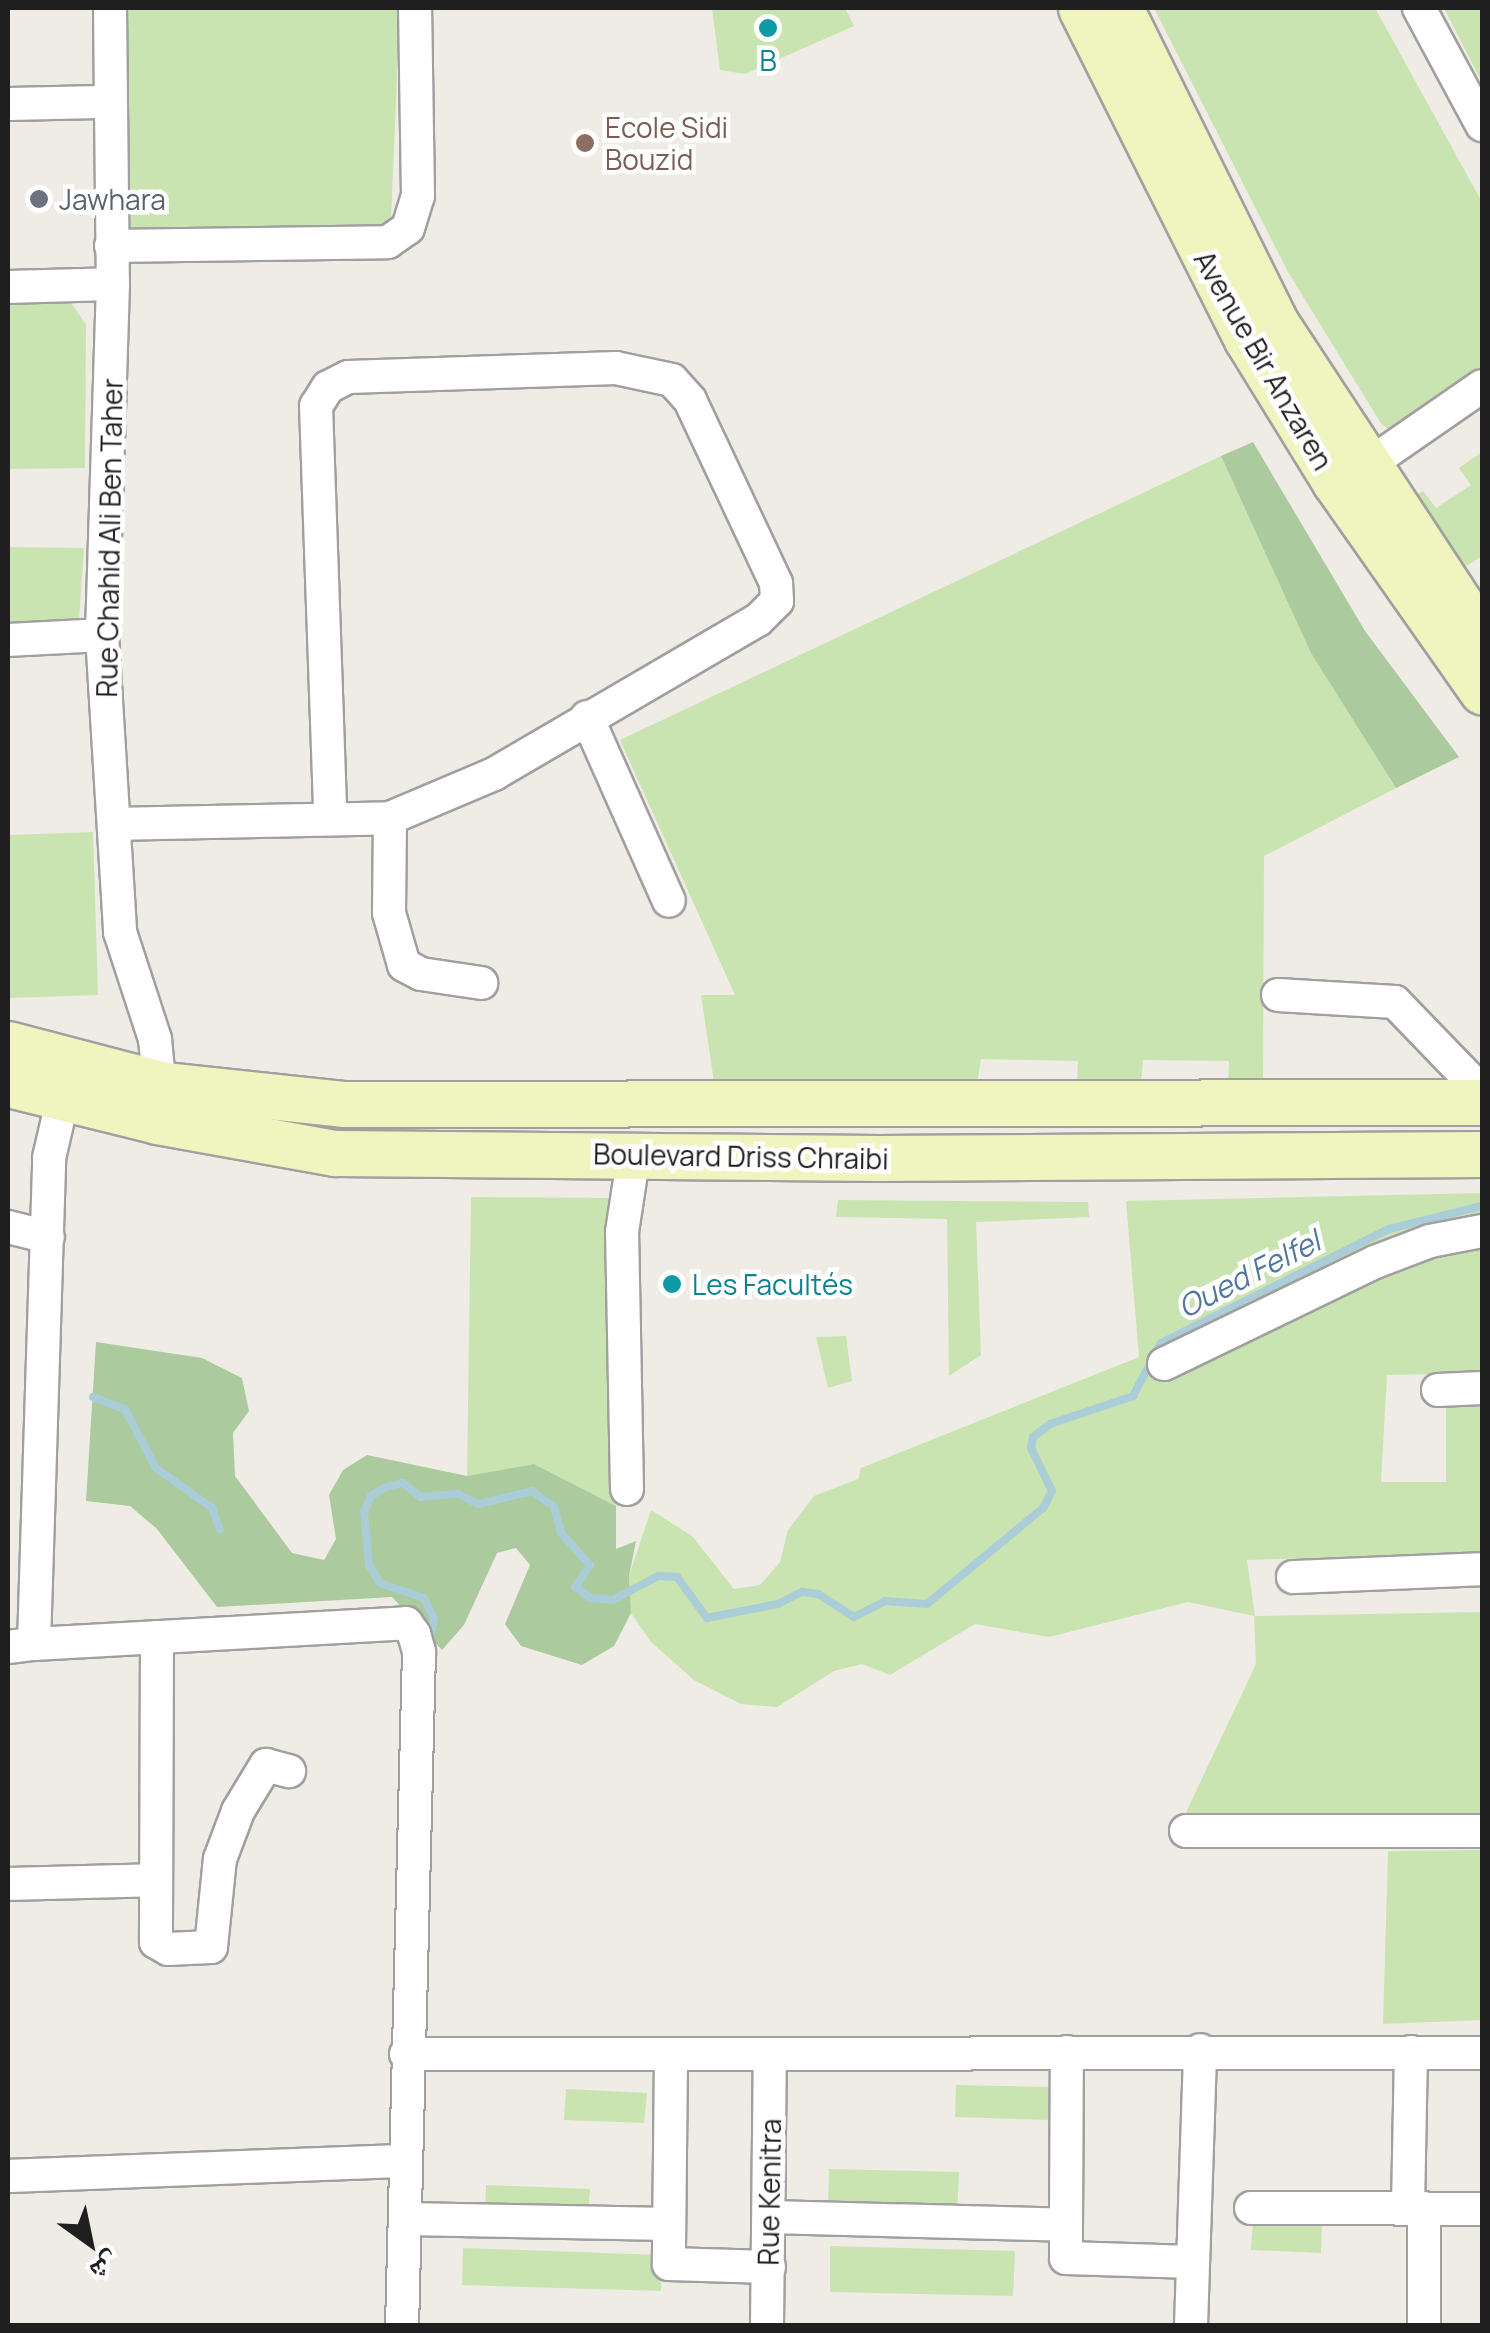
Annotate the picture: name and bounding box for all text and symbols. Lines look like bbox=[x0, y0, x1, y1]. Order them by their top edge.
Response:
marker: B bbox=[757, 17, 779, 39]
place label: B bbox=[759, 43, 777, 77]
place label: Ecole Sidi Bouzid bbox=[605, 110, 728, 176]
marker: Ecole Sidi Bouzid bbox=[574, 132, 596, 154]
place label: Jawhara bbox=[59, 182, 166, 216]
marker: Jawhara bbox=[28, 188, 50, 210]
street label: Avenue Bir Anzaren bbox=[1188, 245, 1340, 475]
street label: Rue Chahid Ali Ben Taher bbox=[89, 378, 129, 698]
street label: Boulevard Driss Chraibi bbox=[593, 1137, 889, 1175]
water label: Oued Felfel bbox=[1172, 1223, 1326, 1325]
place label: Les Facultés bbox=[692, 1267, 853, 1301]
marker: Les Facultés bbox=[661, 1273, 683, 1295]
street label: Rue Kenitra bbox=[751, 2118, 787, 2266]
north arrow bbox=[40, 2193, 140, 2293]
text: ش bbox=[84, 2244, 129, 2292]

